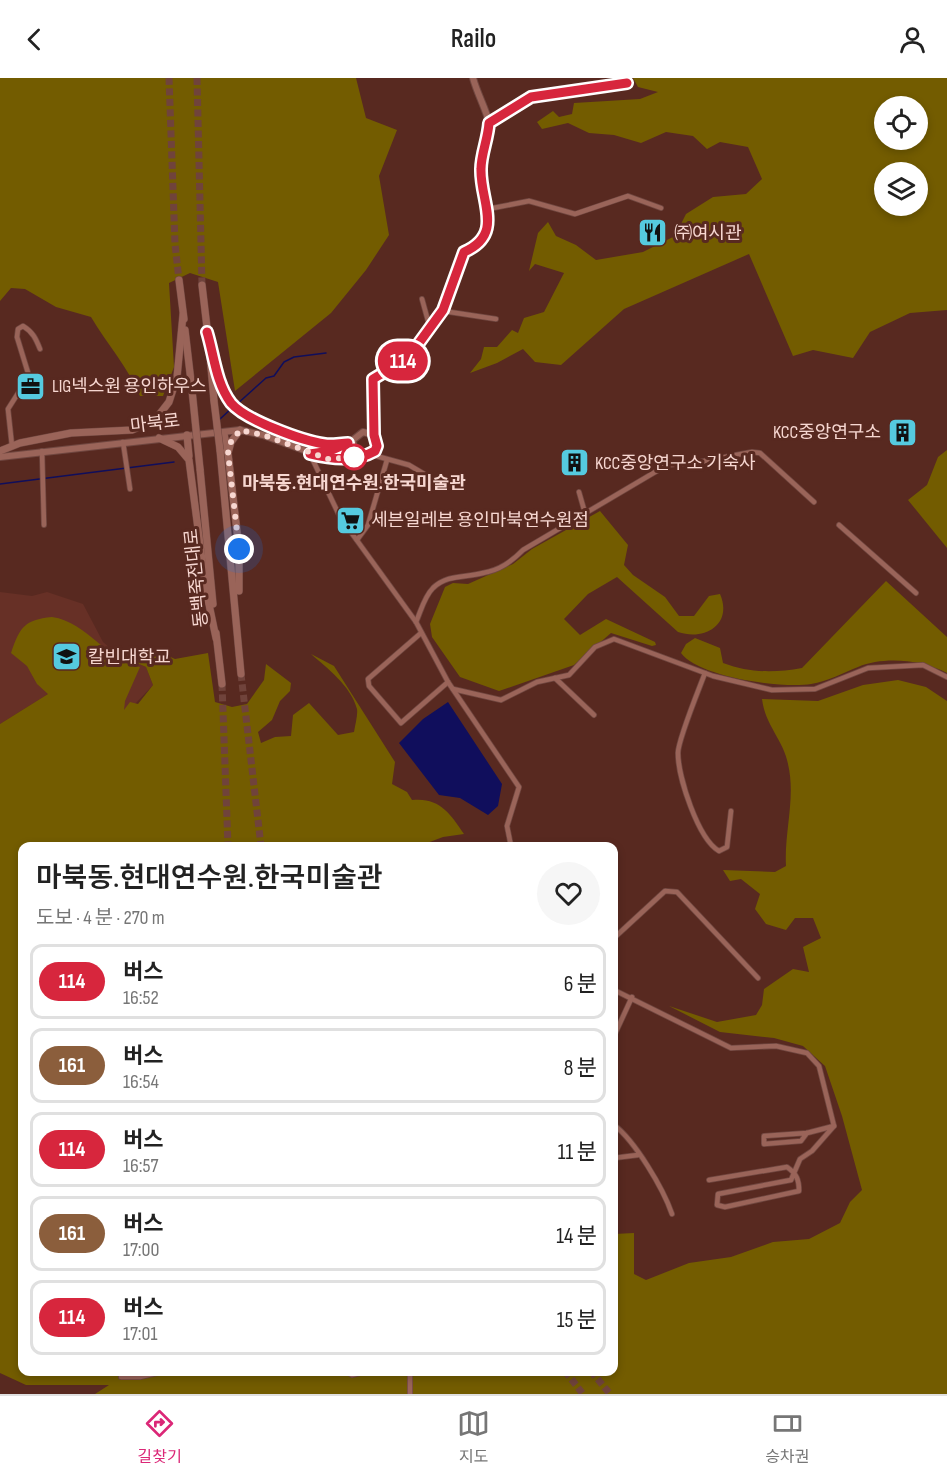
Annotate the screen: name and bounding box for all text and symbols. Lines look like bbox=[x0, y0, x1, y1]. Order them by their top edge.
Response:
icon: back bbox=[18, 23, 51, 56]
text: Railo bbox=[451, 23, 496, 55]
icon: person bbox=[896, 23, 929, 56]
map controls bbox=[874, 96, 928, 216]
button: locate bbox=[874, 96, 928, 150]
button: layers bbox=[874, 162, 928, 216]
restaurant icon: ㈜여시관 bbox=[637, 217, 669, 249]
place label: ㈜여시관 bbox=[674, 223, 742, 244]
line badge: 114 bbox=[368, 342, 438, 380]
text: 114 bbox=[390, 349, 416, 374]
office icon: LIG넥스원 용인하우스 bbox=[15, 370, 47, 402]
place label: LIG넥스원 용인하우스 bbox=[52, 376, 207, 397]
street label: 마북로 bbox=[129, 410, 181, 437]
building icon: KCC중앙연구소 bbox=[886, 416, 918, 448]
place label: KCC중앙연구소 bbox=[773, 422, 881, 443]
marker: 마북동.현대연수원.한국미술관 bbox=[341, 444, 367, 470]
building icon: KCC중앙연구소 기숙사 bbox=[558, 447, 590, 479]
place label: KCC중앙연구소 기숙사 bbox=[595, 453, 756, 474]
place label: 마북동.현대연수원.한국미술관 bbox=[242, 473, 466, 494]
supermarket icon: 세븐일레븐 용인마북연수원점 bbox=[334, 504, 366, 536]
place label: 세븐일레븐 용인마북연수원점 bbox=[371, 510, 589, 531]
street label: 동백죽전대로 bbox=[181, 527, 212, 628]
your location bbox=[224, 534, 254, 564]
school or university icon: 칼빈대학교 bbox=[51, 641, 83, 673]
place label: 칼빈대학교 bbox=[88, 647, 171, 668]
text: 마북동.현대연수원.한국미술관 bbox=[36, 862, 383, 895]
button: heart bbox=[537, 862, 600, 925]
text: 도보 · 4 분 · 270 m bbox=[36, 906, 165, 930]
text: 버스 bbox=[123, 959, 163, 986]
text: 114 bbox=[59, 969, 85, 994]
text: 6 분 bbox=[564, 971, 597, 998]
text: 16:52 bbox=[123, 986, 159, 1010]
text: 버스 bbox=[123, 1043, 163, 1070]
text: 161 bbox=[59, 1053, 85, 1078]
text: 8 분 bbox=[564, 1055, 597, 1082]
text: 16:54 bbox=[123, 1070, 159, 1094]
text: 버스 bbox=[123, 1127, 163, 1154]
text: 114 bbox=[59, 1137, 85, 1162]
text: 11 분 bbox=[558, 1139, 597, 1166]
text: 16:57 bbox=[123, 1154, 158, 1178]
text: 버스 bbox=[123, 1211, 163, 1238]
text: 161 bbox=[59, 1221, 85, 1246]
text: 14 분 bbox=[556, 1223, 597, 1250]
text: 17:00 bbox=[123, 1238, 159, 1262]
text: 버스 bbox=[123, 1295, 163, 1322]
text: 114 bbox=[59, 1305, 85, 1330]
text: 15 분 bbox=[557, 1307, 597, 1334]
text: 17:01 bbox=[123, 1322, 158, 1346]
tab: 길찾기 bbox=[138, 1407, 182, 1467]
tab: 지도 bbox=[457, 1407, 490, 1467]
tab: 승차권 bbox=[765, 1407, 809, 1467]

